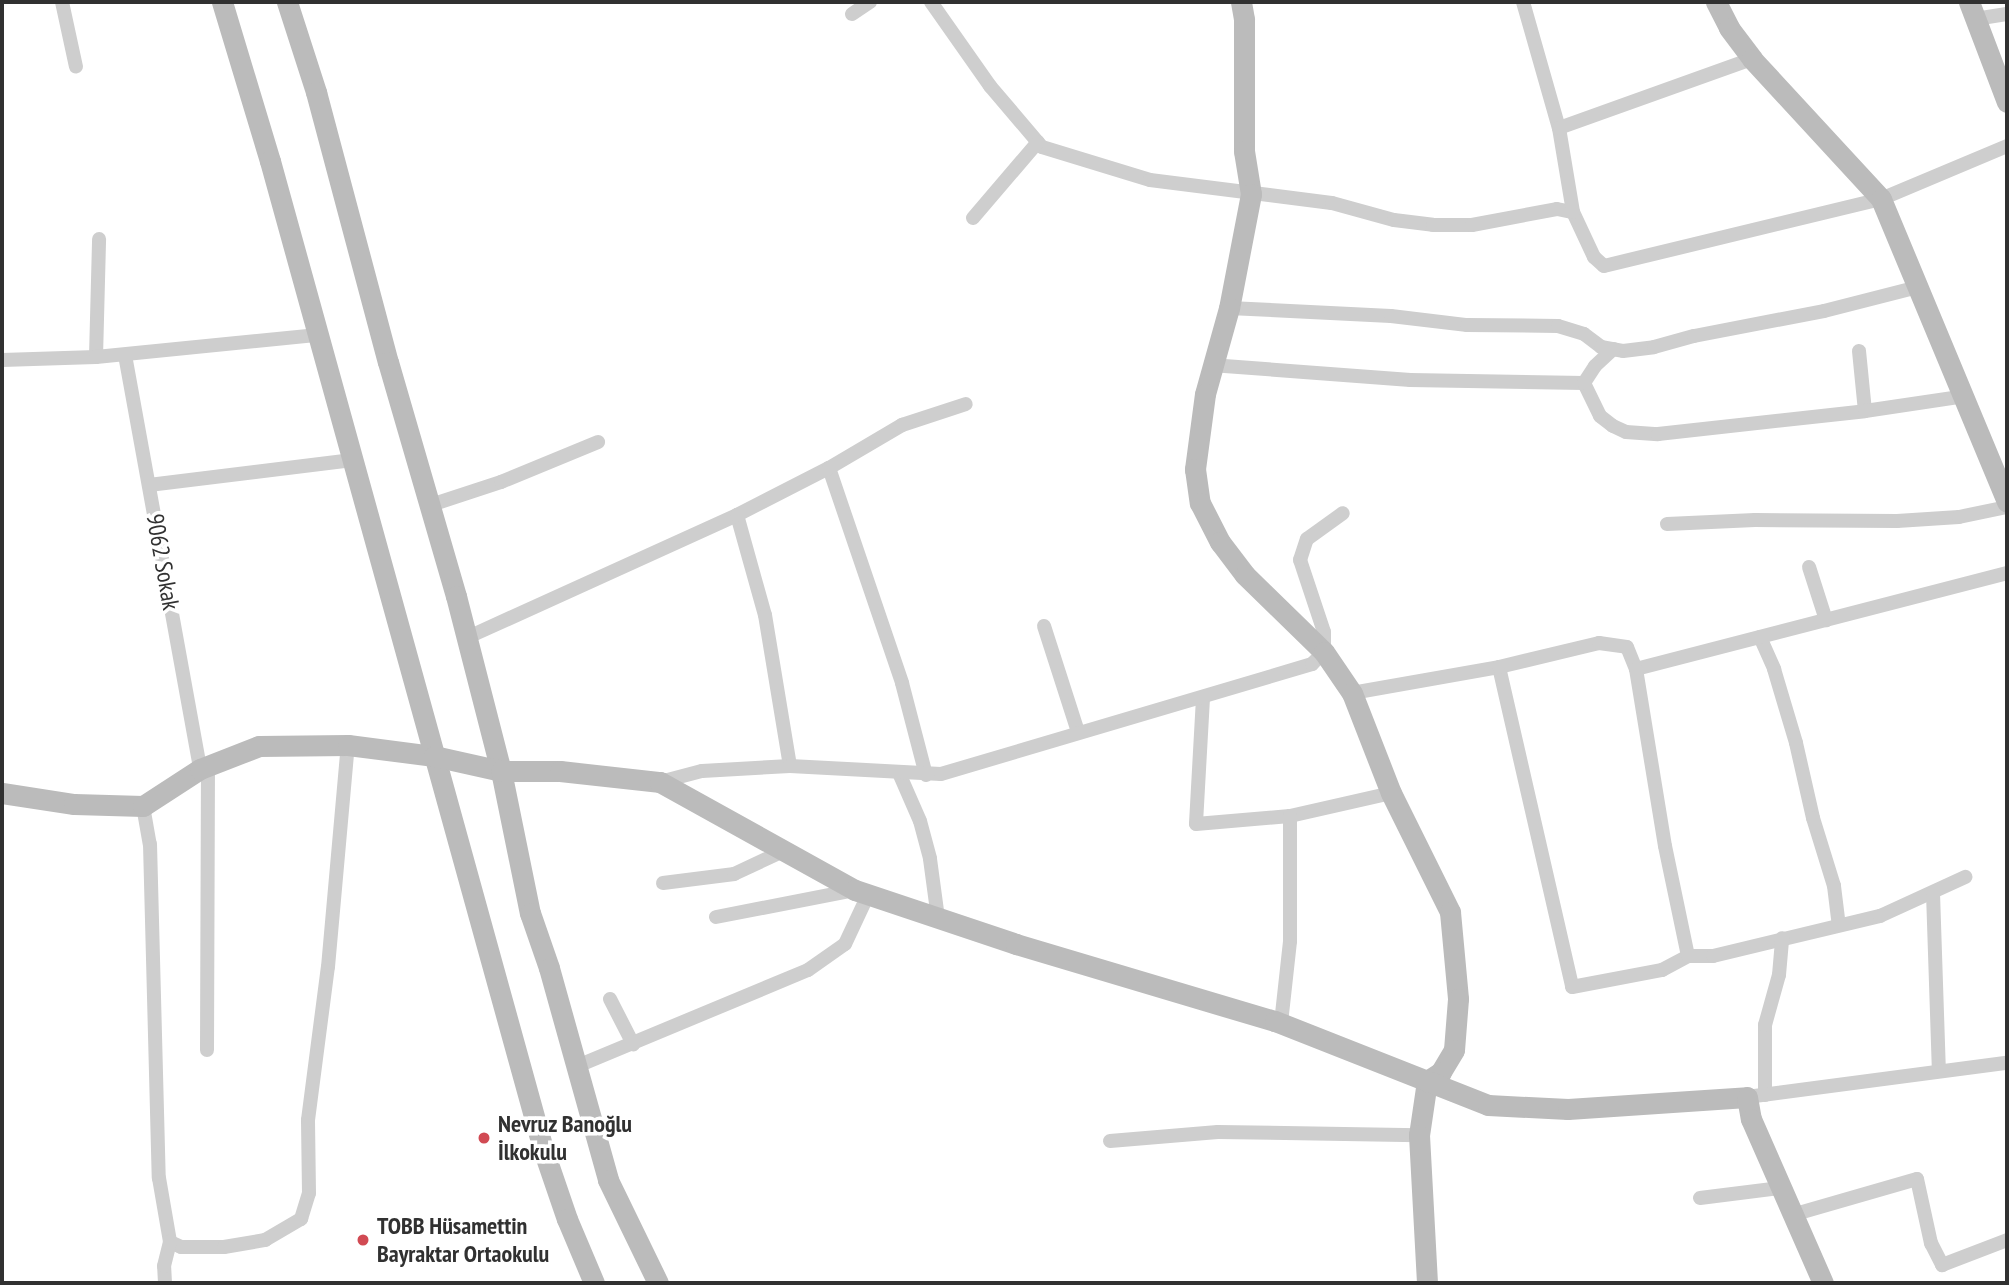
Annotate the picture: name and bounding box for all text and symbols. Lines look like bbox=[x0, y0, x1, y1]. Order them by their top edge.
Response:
street label: 9062 Sokak bbox=[140, 512, 186, 612]
place label: Nevruz Banoğlu İlkokulu bbox=[498, 1110, 633, 1166]
marker: Nevruz Banoğlu İlkokulu bbox=[476, 1130, 492, 1146]
place label: TOBB Hüsamettin Bayraktar Ortaokulu bbox=[377, 1212, 550, 1268]
marker: TOBB Hüsamettin Bayraktar Ortaokulu bbox=[355, 1232, 371, 1248]

